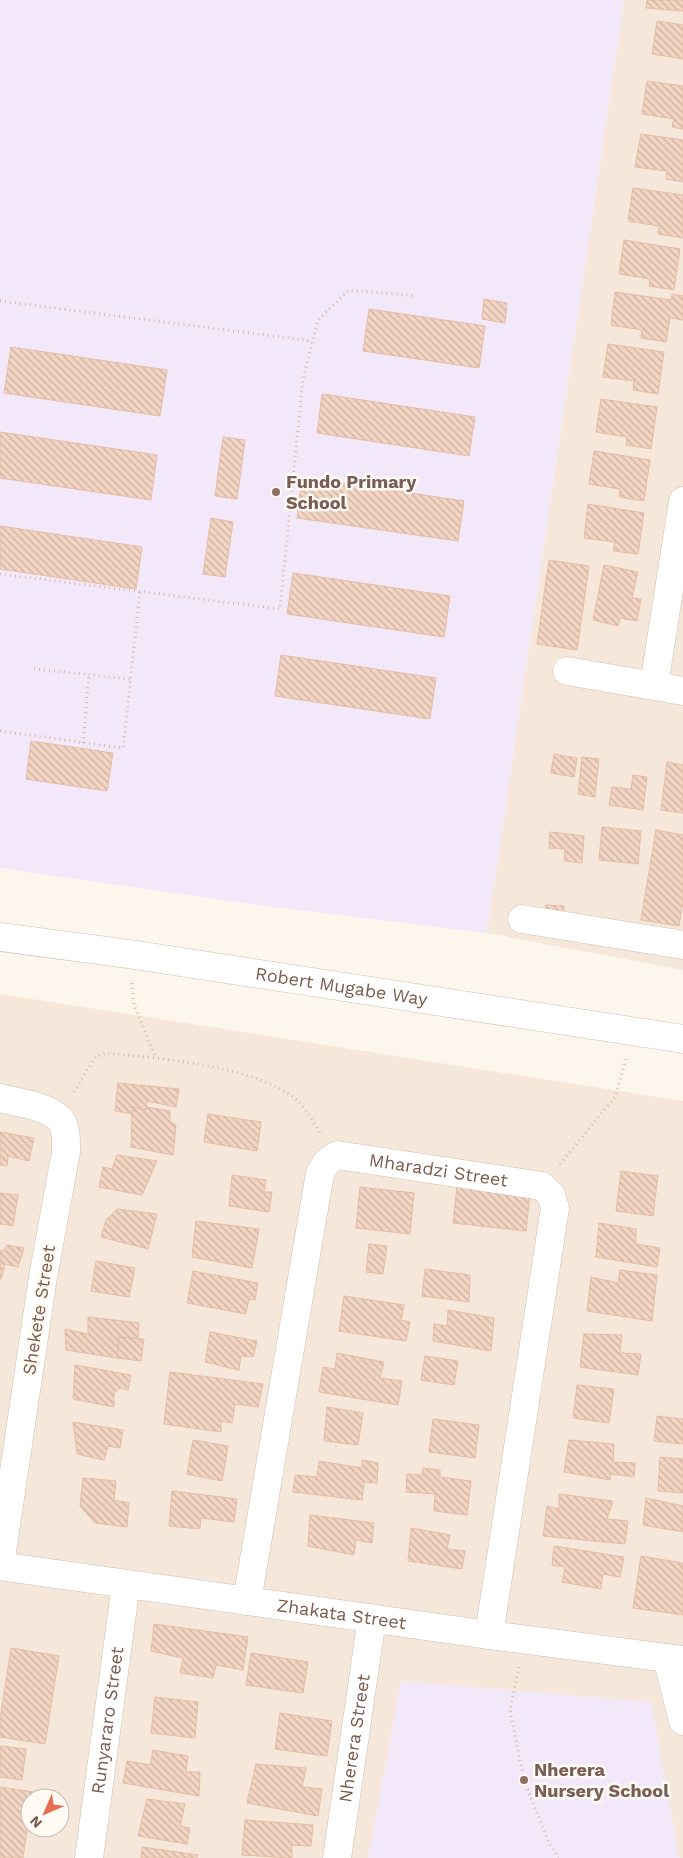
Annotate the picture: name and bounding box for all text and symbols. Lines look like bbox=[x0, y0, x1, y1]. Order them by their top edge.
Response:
place label: Fundo Primary School bbox=[286, 471, 417, 513]
marker: Fundo Primary School bbox=[270, 486, 282, 498]
street label: Robert Mugabe Way bbox=[254, 963, 430, 1010]
street label: Mharadzi Street bbox=[368, 1149, 510, 1191]
street label: Shekete Street bbox=[18, 1243, 59, 1376]
street label: Zhakata Street bbox=[276, 1594, 408, 1633]
street label: Runyararo Street bbox=[87, 1645, 128, 1795]
street label: Nherera Street bbox=[334, 1672, 374, 1804]
place label: Nherera Nursery School bbox=[534, 1759, 669, 1801]
marker: Nherera Nursery School bbox=[518, 1774, 530, 1786]
north arrow bbox=[20, 1788, 70, 1838]
text: N bbox=[26, 1813, 45, 1832]

